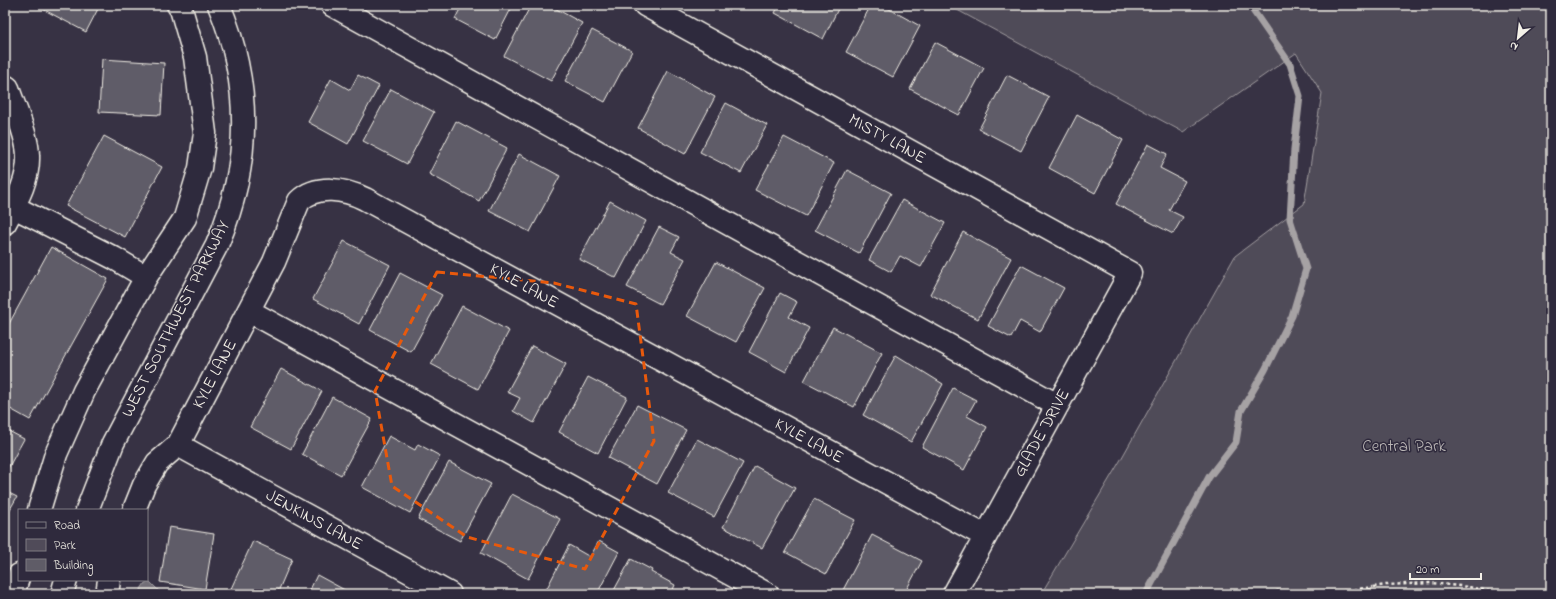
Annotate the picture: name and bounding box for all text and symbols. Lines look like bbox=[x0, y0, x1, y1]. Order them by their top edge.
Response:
north arrow bbox=[1498, 18, 1538, 58]
text: N bbox=[1507, 37, 1521, 55]
street label: MISTY LANE bbox=[844, 107, 930, 171]
street label: WEST SOUTHWEST PARKWAY bbox=[115, 216, 237, 422]
street label: KYLE LANE bbox=[485, 257, 563, 315]
street label: KYLE LANE bbox=[186, 335, 244, 413]
street label: GLADE DRIVE bbox=[1007, 384, 1077, 482]
street label: KYLE LANE bbox=[770, 412, 848, 470]
park label: Central Park bbox=[1362, 434, 1446, 459]
street label: JENKINS LANE bbox=[261, 483, 367, 557]
legend bbox=[18, 509, 148, 581]
text: Road bbox=[54, 517, 80, 535]
text: Park bbox=[54, 537, 76, 555]
scale bar bbox=[1410, 555, 1481, 581]
text: Building bbox=[53, 557, 93, 576]
text: 20 m bbox=[1416, 561, 1439, 579]

